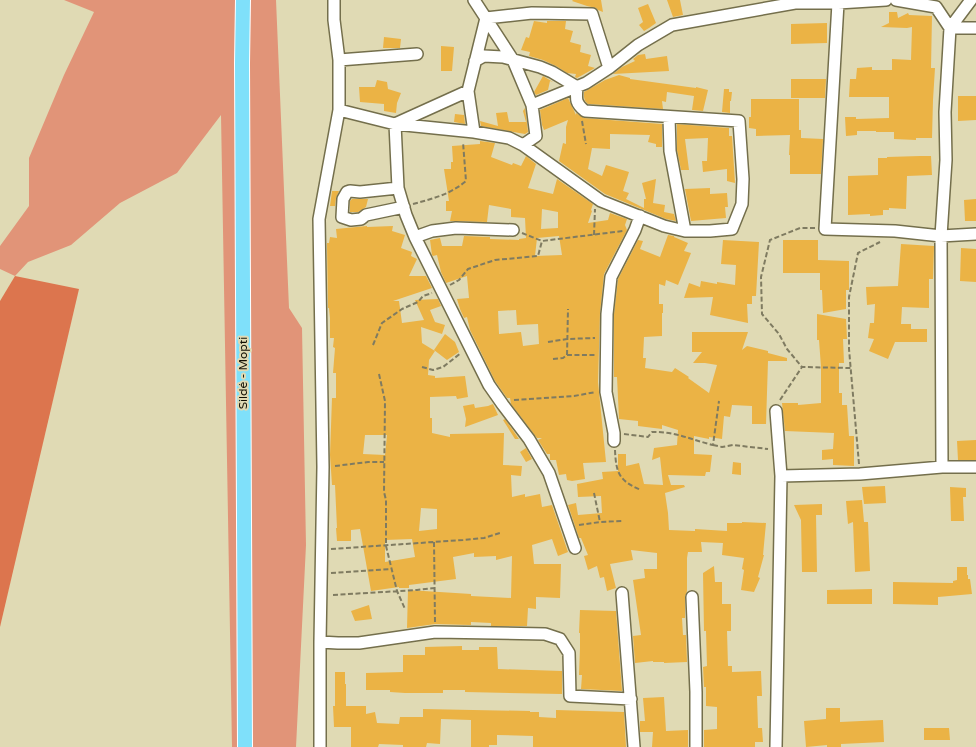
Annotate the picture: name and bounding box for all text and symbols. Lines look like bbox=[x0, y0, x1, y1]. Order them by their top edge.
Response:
street label: Sildé - Mopti bbox=[236, 337, 250, 409]

